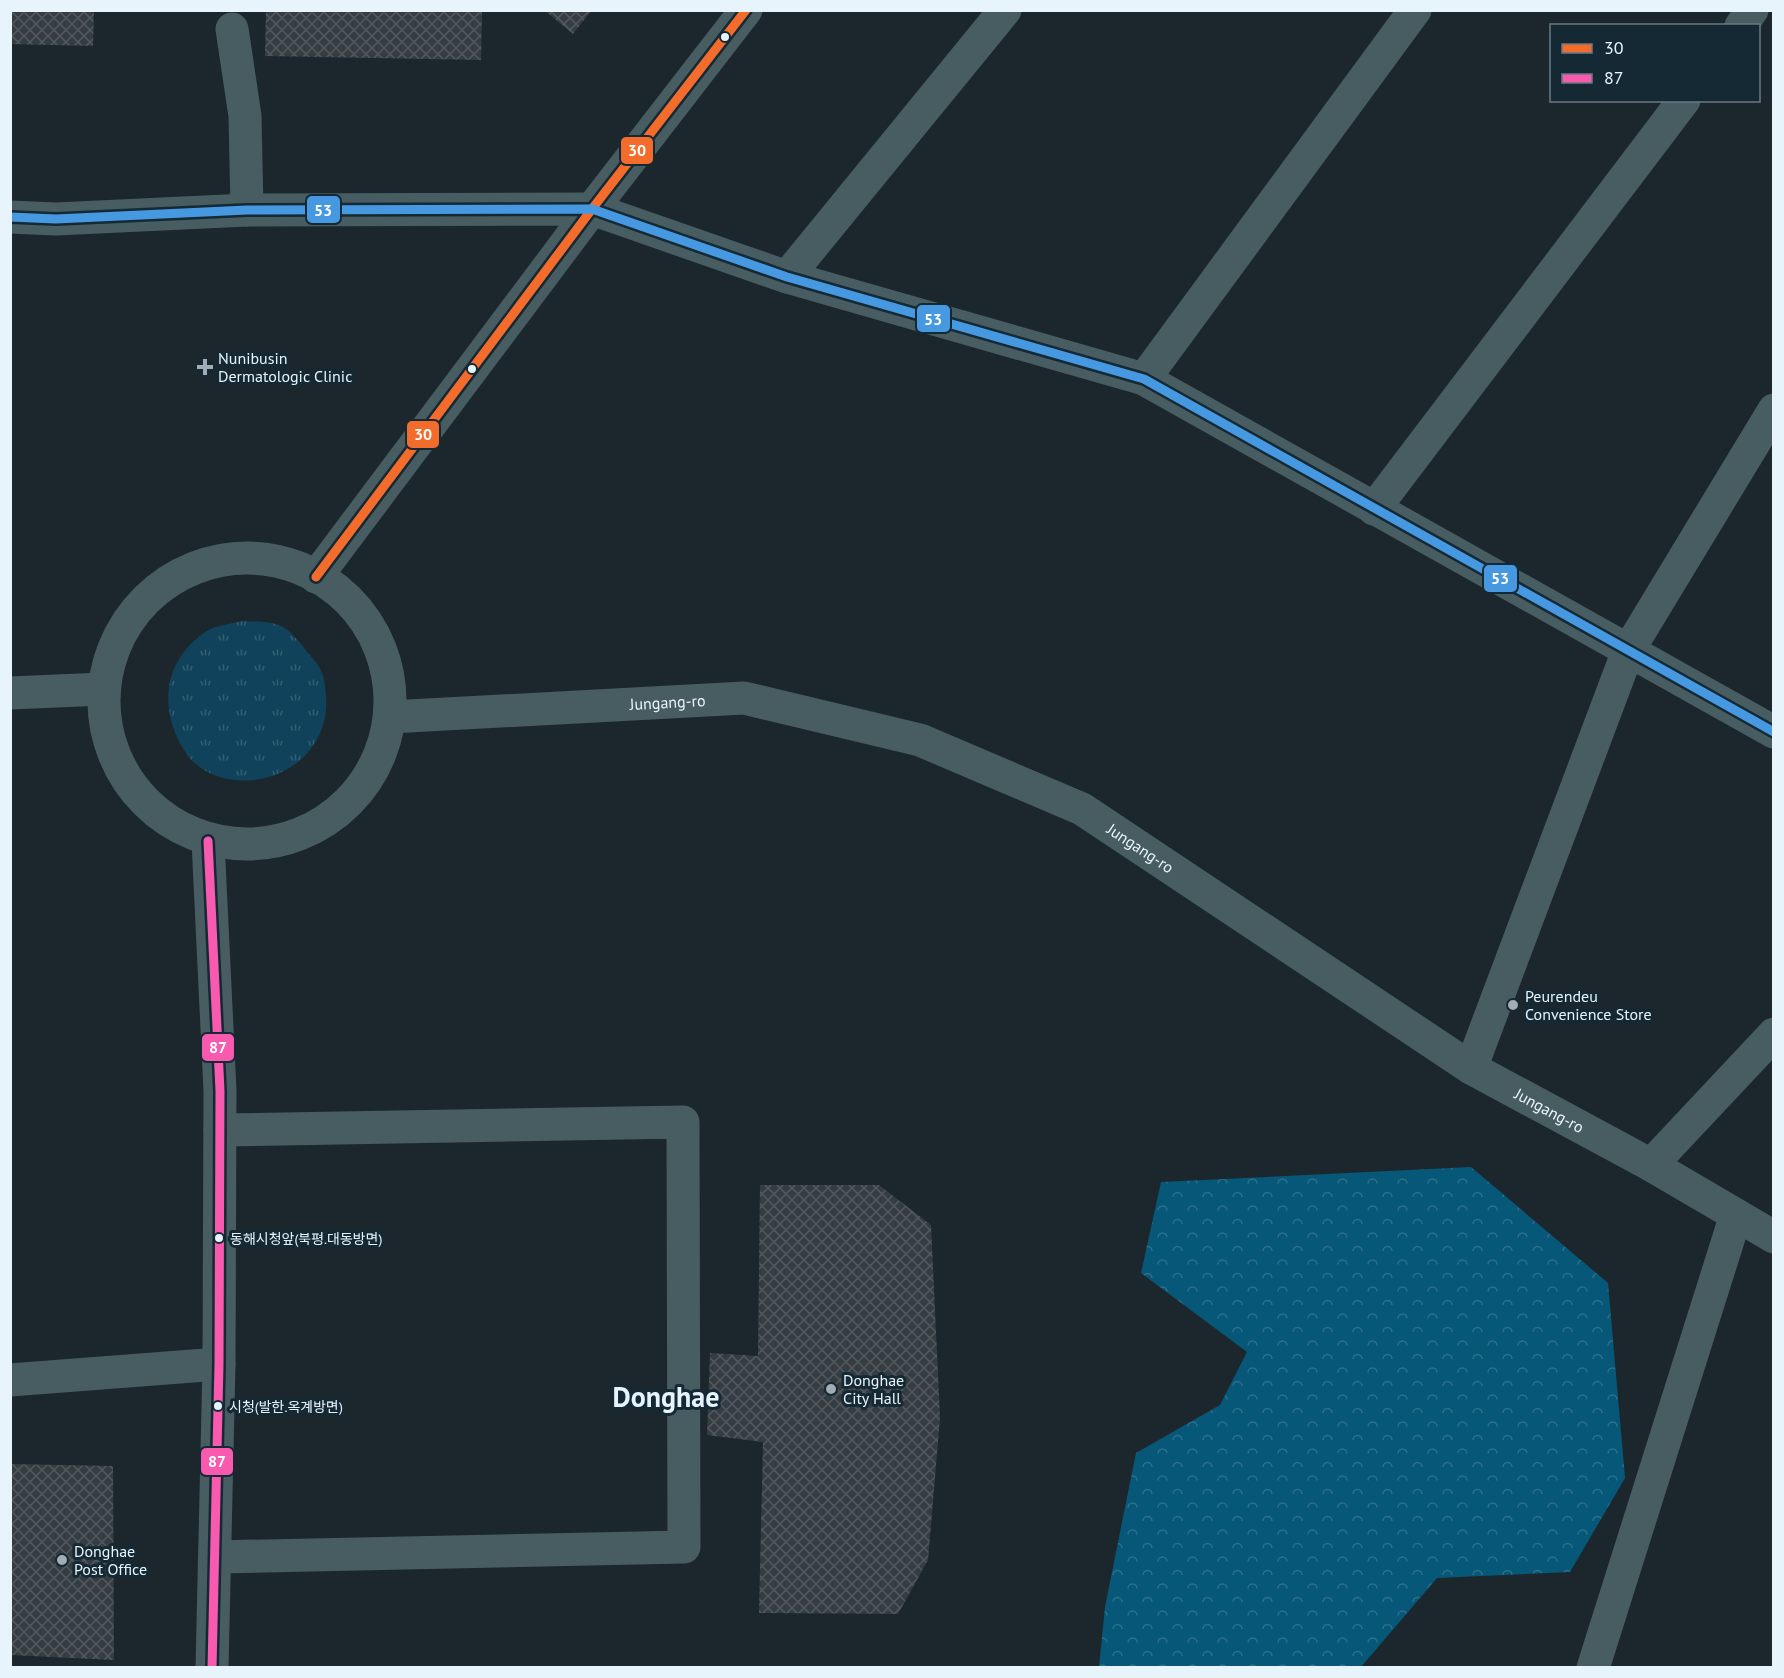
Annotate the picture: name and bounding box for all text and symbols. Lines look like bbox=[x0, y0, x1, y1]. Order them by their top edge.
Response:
legend bbox=[1550, 24, 1760, 102]
unlabelled marker bbox=[719, 31, 731, 43]
text: 30 bbox=[1604, 36, 1624, 59]
text: 87 bbox=[1604, 66, 1624, 89]
line badge: 30 bbox=[620, 136, 654, 165]
text: 30 bbox=[628, 140, 646, 160]
line badge: 53 bbox=[306, 195, 341, 224]
text: 53 bbox=[314, 200, 332, 220]
line badge: 53 bbox=[916, 304, 951, 333]
text: 53 bbox=[924, 309, 942, 329]
place label: Nunibusin Dermatologic Clinic bbox=[218, 348, 352, 386]
marker: Nunibusin Dermatologic Clinic bbox=[196, 358, 214, 376]
unlabelled marker bbox=[466, 363, 478, 375]
line badge: 30 bbox=[406, 420, 440, 449]
text: 30 bbox=[414, 424, 432, 444]
line badge: 53 bbox=[1483, 564, 1518, 593]
text: 53 bbox=[1491, 568, 1509, 588]
street label: Jungang-ro bbox=[628, 690, 706, 714]
street label: Jungang-ro bbox=[1103, 818, 1178, 877]
place label: Peurendeu Convenience Store bbox=[1525, 986, 1652, 1024]
marker: Peurendeu Convenience Store bbox=[1506, 998, 1520, 1012]
line badge: 87 bbox=[201, 1033, 235, 1062]
text: 87 bbox=[209, 1037, 227, 1057]
street label: Jungang-ro bbox=[1511, 1083, 1588, 1137]
place label: 동해시청앞(북평.대동방면) bbox=[230, 1230, 383, 1248]
marker: 동해시청앞(북평.대동방면) bbox=[213, 1232, 225, 1244]
place label: Donghae City Hall bbox=[843, 1370, 904, 1408]
district label: Donghae bbox=[613, 1378, 719, 1415]
marker: Donghae City Hall bbox=[824, 1382, 838, 1396]
place label: 시청(발한.옥계방면) bbox=[229, 1398, 343, 1416]
marker: 시청(발한.옥계방면) bbox=[212, 1400, 224, 1412]
line badge: 87 bbox=[200, 1447, 234, 1476]
text: 87 bbox=[208, 1451, 226, 1471]
place label: Donghae Post Office bbox=[74, 1541, 147, 1579]
marker: Donghae Post Office bbox=[55, 1553, 69, 1567]

